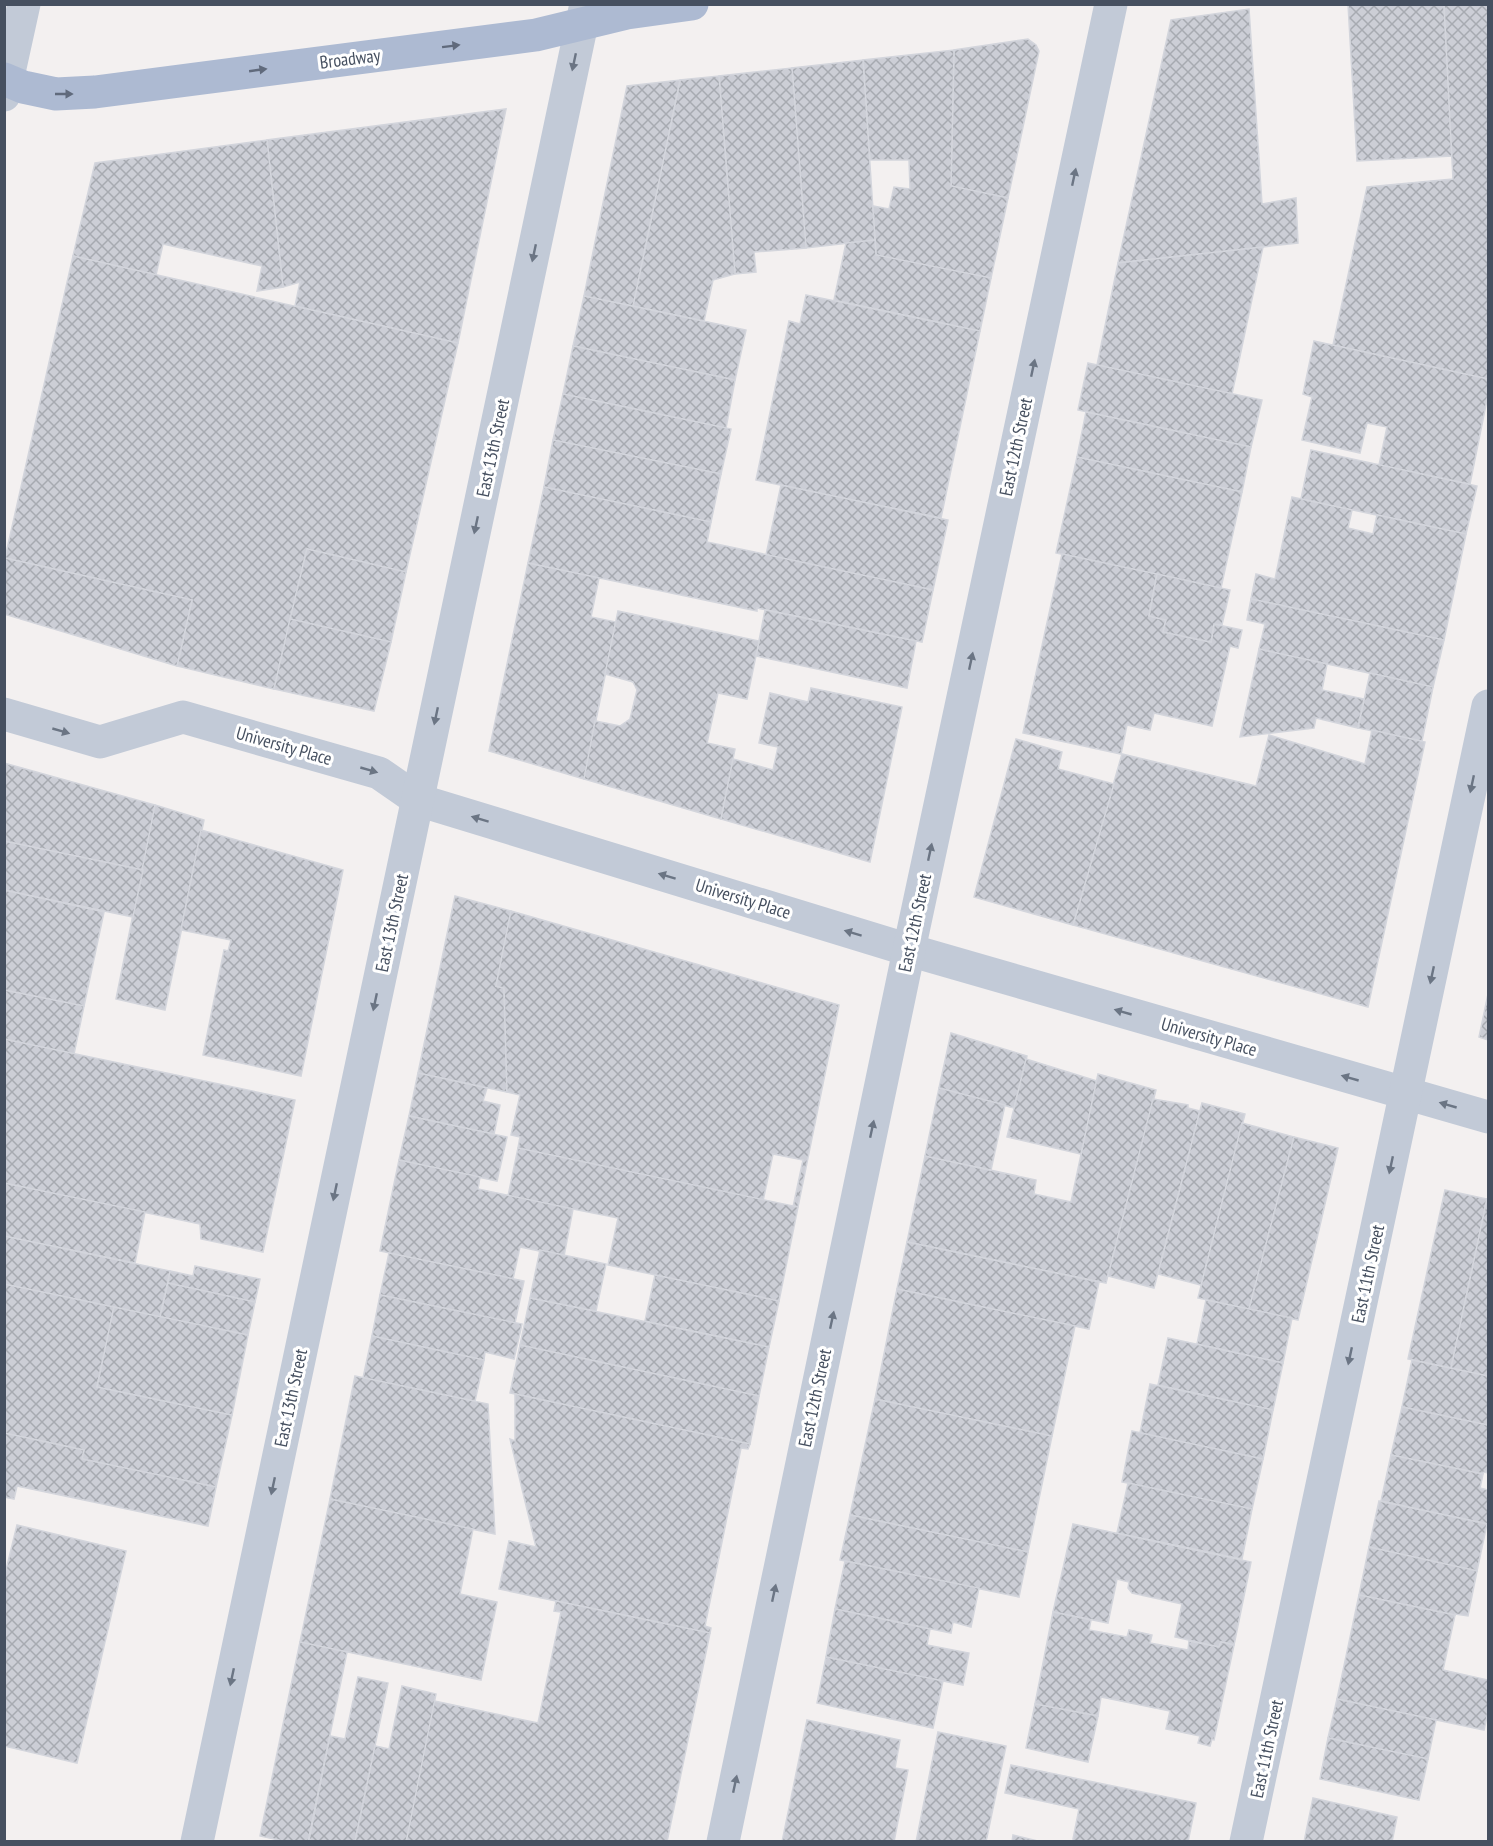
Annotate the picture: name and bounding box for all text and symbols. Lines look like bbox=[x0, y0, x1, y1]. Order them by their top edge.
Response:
one-way arrow bbox=[442, 41, 461, 51]
street label: Broadway bbox=[318, 43, 382, 74]
one-way arrow bbox=[569, 52, 579, 71]
one-way arrow bbox=[248, 65, 267, 75]
one-way arrow bbox=[55, 89, 74, 99]
one-way arrow bbox=[1070, 167, 1079, 186]
one-way arrow bbox=[529, 243, 538, 262]
one-way arrow bbox=[1029, 358, 1038, 377]
street label: East 12th Street bbox=[994, 396, 1037, 498]
street label: East 13th Street bbox=[471, 397, 514, 499]
one-way arrow bbox=[471, 516, 480, 535]
one-way arrow bbox=[966, 652, 976, 670]
one-way arrow bbox=[430, 707, 440, 725]
street label: University Place bbox=[234, 721, 335, 770]
one-way arrow bbox=[52, 727, 70, 736]
one-way arrow bbox=[359, 766, 378, 776]
one-way arrow bbox=[1467, 775, 1476, 794]
one-way arrow bbox=[471, 814, 489, 823]
one-way arrow bbox=[926, 842, 935, 861]
one-way arrow bbox=[658, 871, 676, 880]
street label: East 13th Street bbox=[370, 872, 413, 974]
street label: East 12th Street bbox=[893, 872, 936, 974]
street label: University Place bbox=[693, 873, 794, 924]
one-way arrow bbox=[844, 928, 862, 937]
one-way arrow bbox=[1427, 965, 1436, 984]
one-way arrow bbox=[370, 992, 380, 1011]
one-way arrow bbox=[1114, 1007, 1132, 1016]
street label: University Place bbox=[1159, 1012, 1260, 1061]
one-way arrow bbox=[1341, 1073, 1359, 1082]
one-way arrow bbox=[1438, 1100, 1457, 1110]
one-way arrow bbox=[867, 1120, 877, 1139]
one-way arrow bbox=[1386, 1156, 1395, 1175]
one-way arrow bbox=[330, 1183, 339, 1202]
street label: East 11th Street bbox=[1346, 1223, 1389, 1325]
one-way arrow bbox=[827, 1311, 837, 1330]
street label: East 13th Street bbox=[269, 1347, 312, 1449]
street label: East 12th Street bbox=[793, 1347, 836, 1449]
one-way arrow bbox=[1345, 1347, 1355, 1365]
one-way arrow bbox=[268, 1477, 277, 1496]
one-way arrow bbox=[770, 1584, 780, 1603]
one-way arrow bbox=[227, 1667, 237, 1686]
street label: East 11th Street bbox=[1245, 1698, 1288, 1800]
one-way arrow bbox=[730, 1775, 740, 1794]

